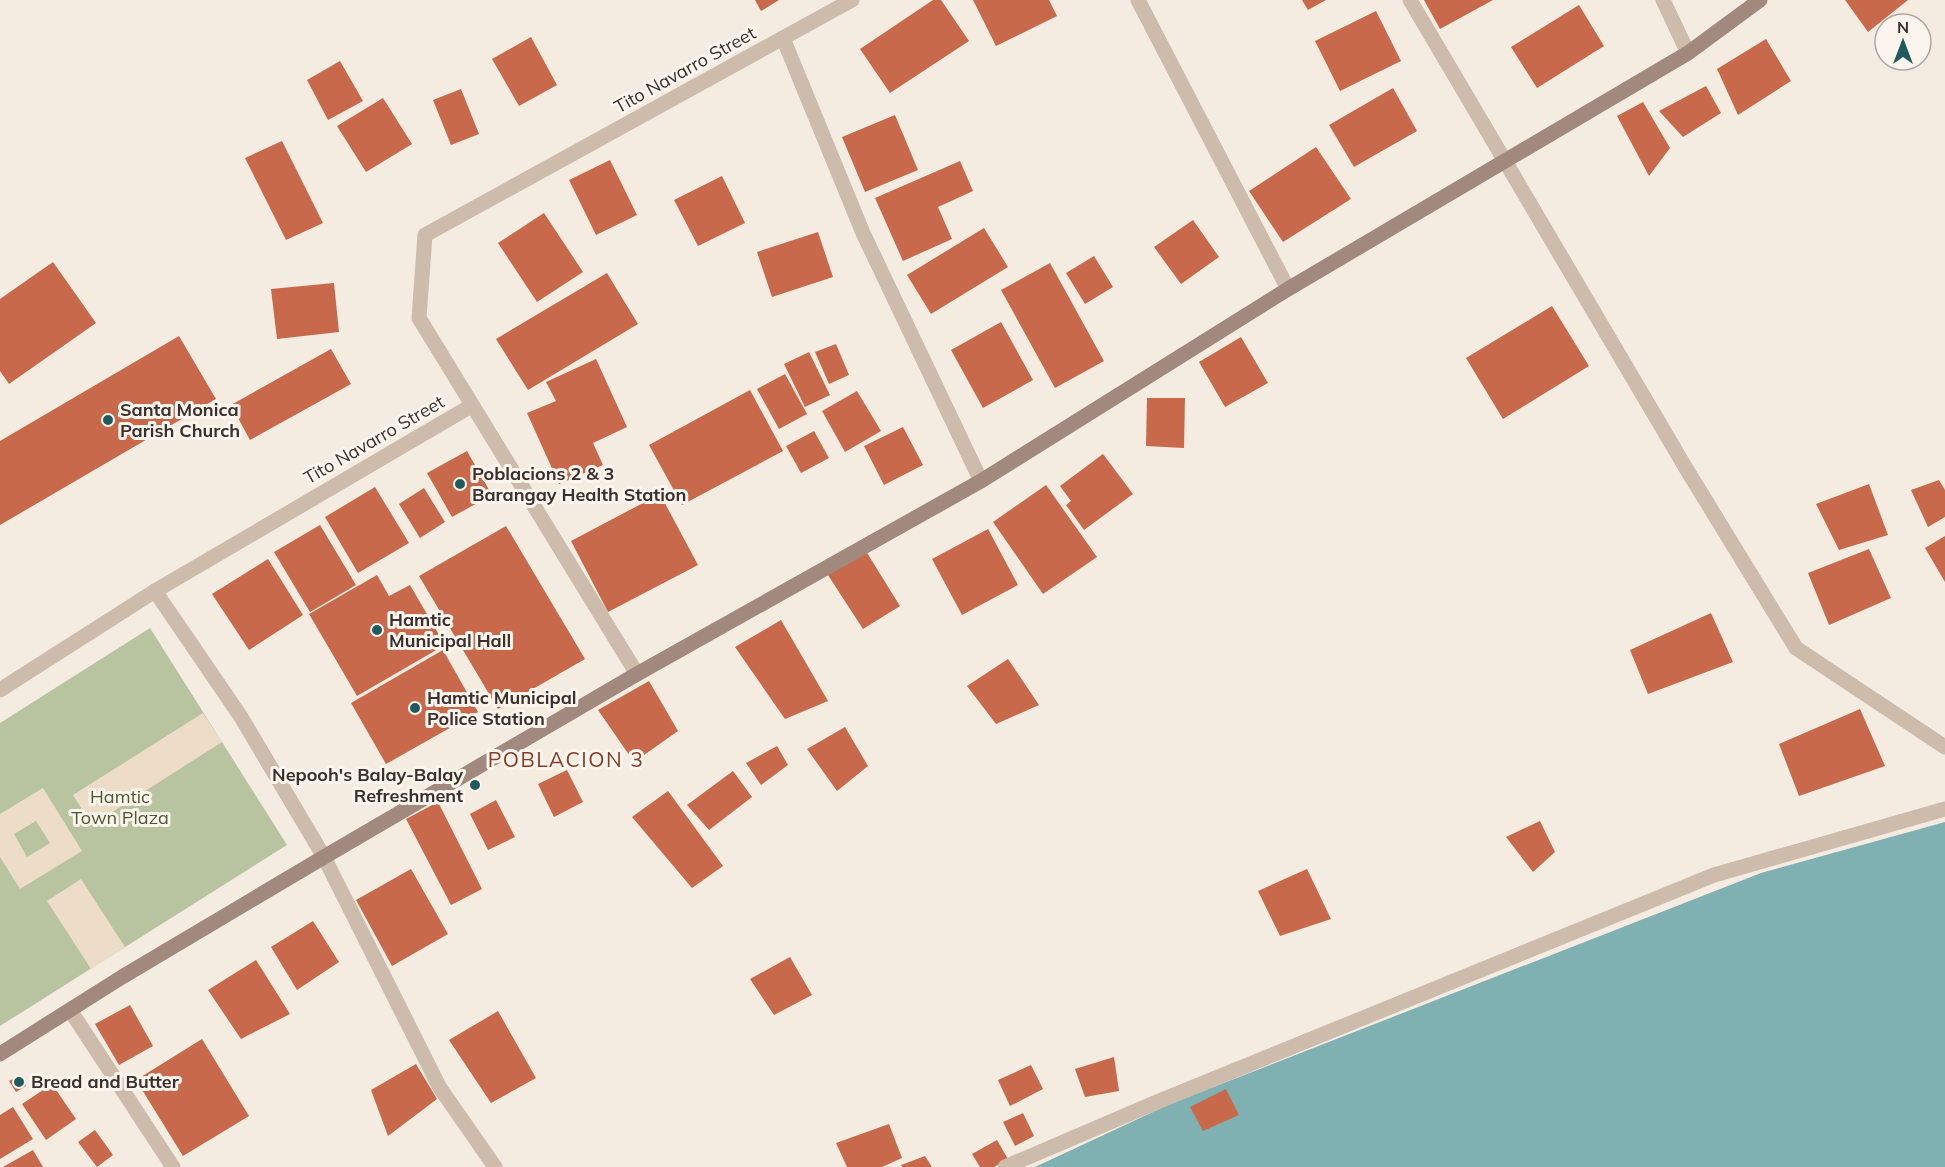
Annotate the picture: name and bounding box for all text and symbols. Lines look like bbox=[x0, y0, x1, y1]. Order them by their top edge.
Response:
north arrow bbox=[1873, 12, 1933, 72]
text: N bbox=[1897, 17, 1909, 37]
street label: Tito Navarro Street bbox=[610, 21, 760, 118]
street label: Tito Navarro Street bbox=[299, 390, 448, 489]
place label: Santa Monica Parish Church bbox=[120, 398, 240, 442]
marker: Santa Monica Parish Church bbox=[101, 413, 115, 427]
place label: Poblacions 2 & 3 Barangay Health Station bbox=[472, 462, 686, 506]
marker: Poblacions 2 & 3 Barangay Health Station bbox=[453, 477, 467, 491]
place label: Hamtic Municipal Hall bbox=[389, 608, 511, 652]
marker: Hamtic Municipal Hall bbox=[370, 623, 384, 637]
place label: Hamtic Municipal Police Station bbox=[427, 686, 577, 730]
marker: Hamtic Municipal Police Station bbox=[408, 701, 422, 715]
district label: POBLACION 3 bbox=[488, 746, 644, 772]
place label: Nepooh's Balay-Balay Refreshment bbox=[272, 763, 463, 807]
marker: Nepooh's Balay-Balay Refreshment bbox=[468, 778, 482, 792]
park label: Hamtic Town Plaza bbox=[71, 785, 169, 829]
place label: Bread and Butter bbox=[31, 1070, 180, 1093]
marker: Bread and Butter bbox=[12, 1075, 26, 1089]

